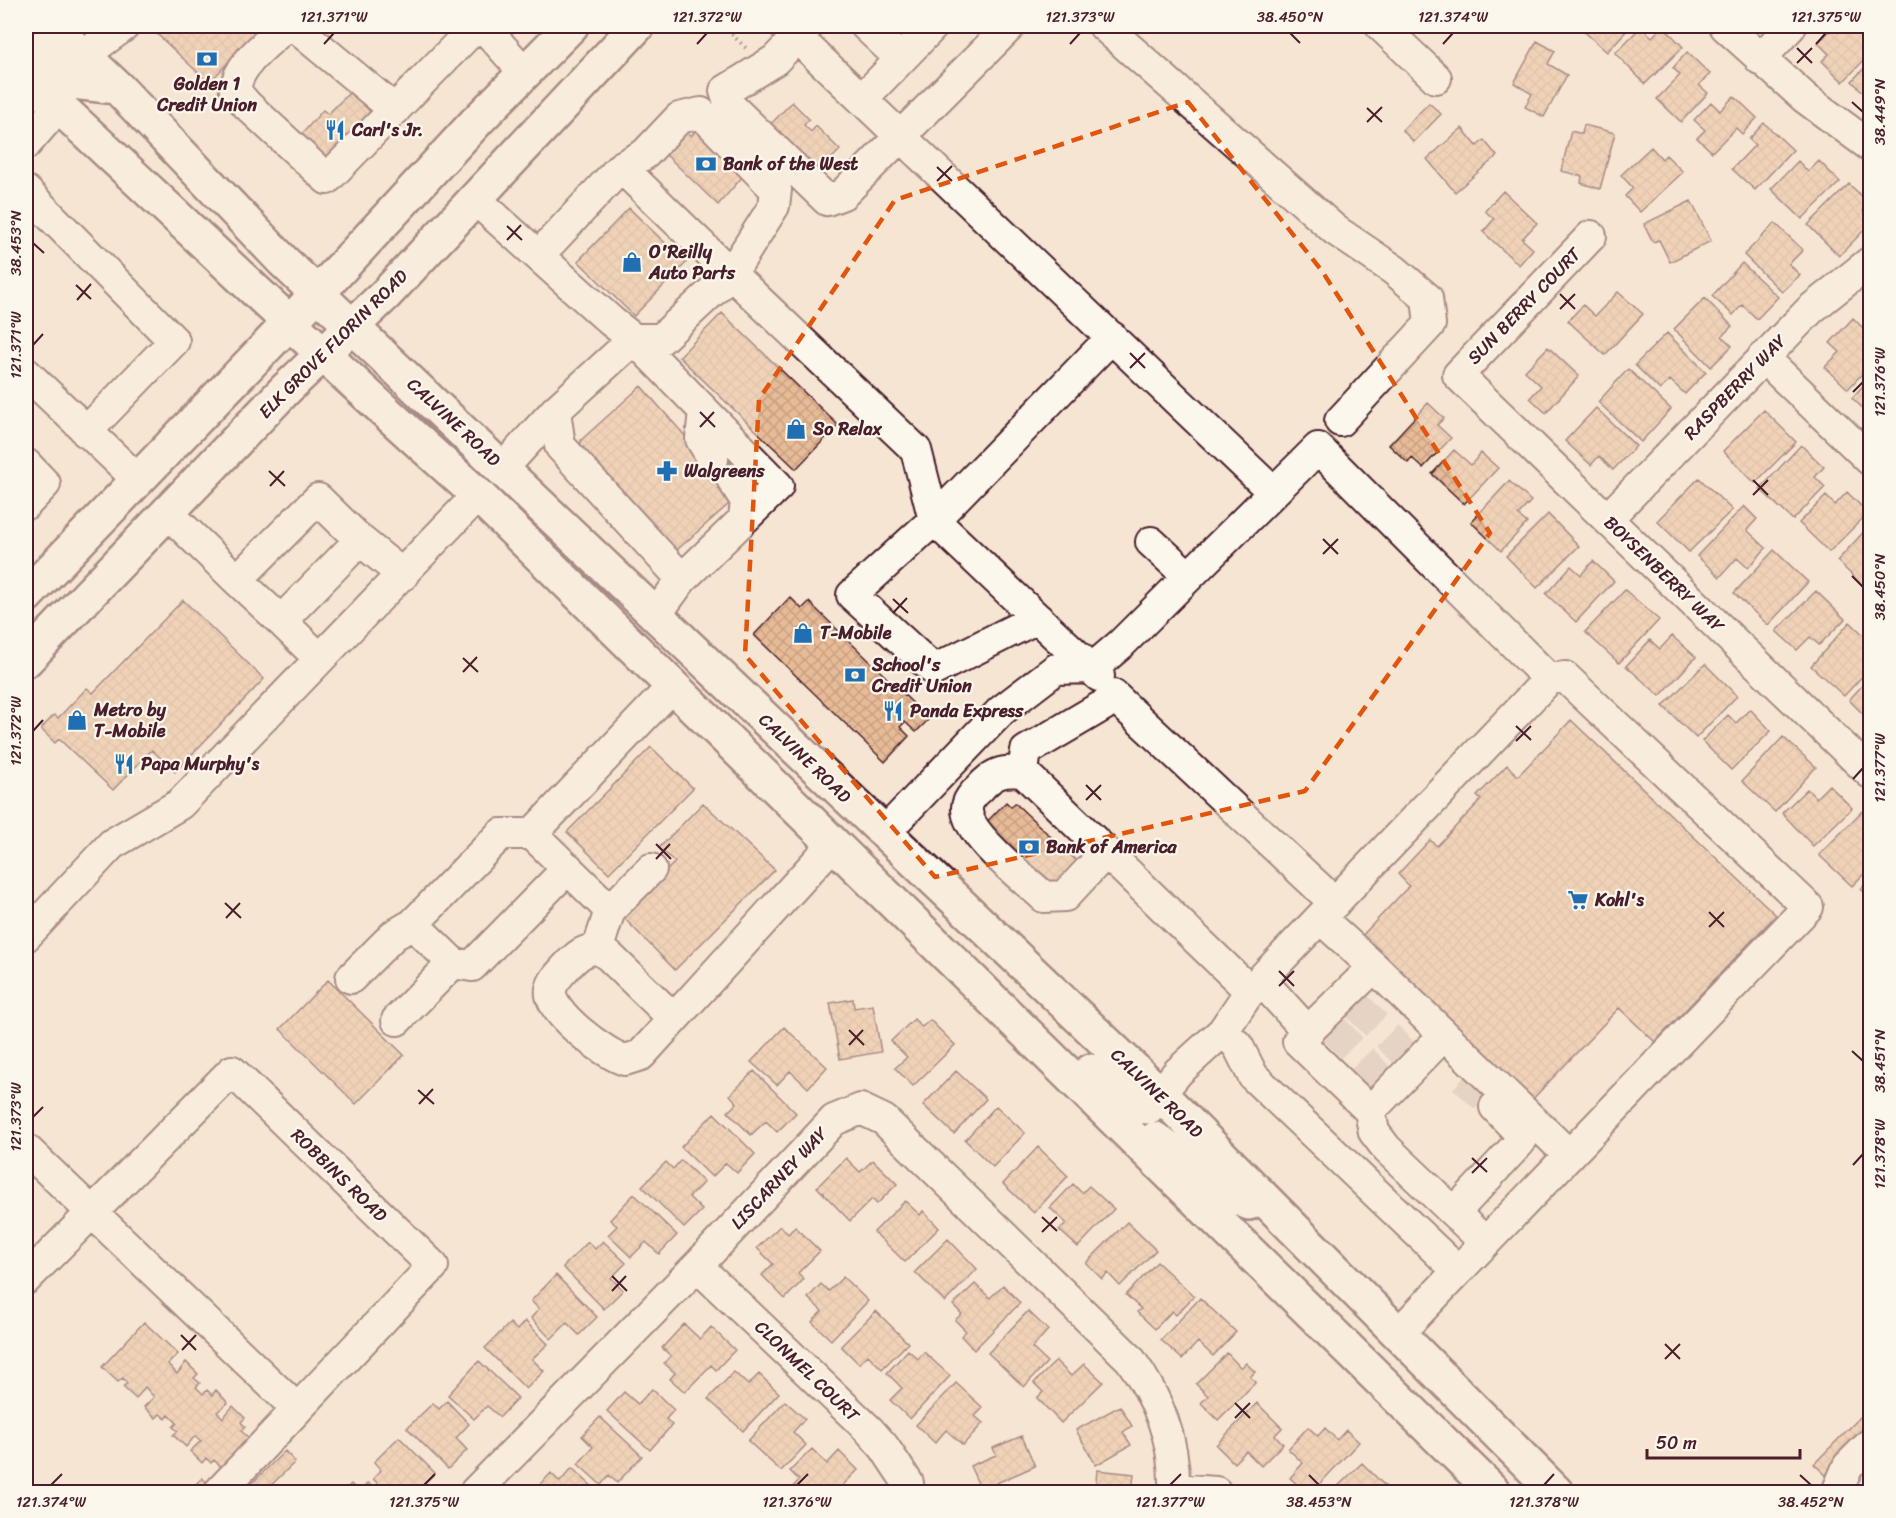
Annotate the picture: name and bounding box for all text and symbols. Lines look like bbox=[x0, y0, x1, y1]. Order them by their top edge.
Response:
text: 121.371°W bbox=[300, 4, 368, 30]
text: 121.372°W bbox=[672, 4, 742, 30]
text: 121.373°W bbox=[1045, 4, 1115, 30]
text: 38.450°N bbox=[1257, 4, 1324, 30]
text: 121.374°W bbox=[1418, 4, 1489, 30]
text: 121.375°W bbox=[1791, 4, 1861, 30]
bank icon: Golden 1 Credit Union bbox=[195, 47, 219, 71]
place label: Golden 1 Credit Union bbox=[156, 68, 257, 121]
text: 38.449°N bbox=[1867, 78, 1893, 145]
place label: Carl's Jr. bbox=[351, 114, 423, 146]
restaurant icon: Carl's Jr. bbox=[323, 118, 347, 142]
place label: Bank of the West bbox=[723, 148, 858, 180]
bank icon: Bank of the West bbox=[694, 152, 718, 176]
text: 38.453°N bbox=[3, 210, 29, 276]
place label: O'Reilly Auto Parts bbox=[648, 236, 736, 289]
street label: SUN BERRY COURT bbox=[1459, 239, 1589, 372]
shop icon: O'Reilly Auto Parts bbox=[620, 250, 644, 274]
street label: ELK GROVE FLORIN ROAD bbox=[250, 261, 416, 427]
text: 121.371°W bbox=[3, 311, 29, 379]
street label: RASPBERRY WAY bbox=[1676, 326, 1795, 448]
text: 121.376°W bbox=[1867, 347, 1893, 417]
street label: CALVINE ROAD bbox=[399, 369, 509, 475]
place label: So Relax bbox=[812, 413, 882, 445]
shop icon: So Relax bbox=[784, 417, 808, 441]
place label: Walgreens bbox=[684, 455, 765, 487]
pharmacy icon: Walgreens bbox=[655, 459, 679, 483]
street label: BOYSENBERRY WAY bbox=[1596, 508, 1733, 641]
text: 38.450°N bbox=[1867, 553, 1893, 620]
place label: T-Mobile bbox=[820, 617, 892, 649]
shop icon: T-Mobile bbox=[791, 621, 815, 645]
place label: School's Credit Union bbox=[871, 649, 972, 702]
bank icon: School's Credit Union bbox=[843, 663, 867, 687]
place label: Metro by T-Mobile bbox=[93, 694, 167, 747]
place label: Panda Express bbox=[910, 695, 1024, 727]
text: 121.372°W bbox=[3, 696, 29, 766]
restaurant icon: Panda Express bbox=[881, 699, 905, 723]
street label: CALVINE ROAD bbox=[751, 705, 859, 811]
shop icon: Metro by T-Mobile bbox=[65, 708, 89, 732]
text: 121.377°W bbox=[1867, 733, 1893, 803]
place label: Papa Murphy's bbox=[141, 748, 260, 780]
restaurant icon: Papa Murphy's bbox=[112, 752, 136, 776]
place label: Bank of America bbox=[1046, 831, 1178, 863]
bank icon: Bank of America bbox=[1017, 835, 1041, 859]
place label: Kohl's bbox=[1594, 884, 1644, 916]
supermarket icon: Kohl's bbox=[1566, 888, 1590, 912]
text: 38.451°N bbox=[1867, 1029, 1893, 1093]
street label: CALVINE ROAD bbox=[1103, 1040, 1211, 1146]
text: 121.373°W bbox=[3, 1082, 29, 1152]
street label: LISCARNEY WAY bbox=[722, 1118, 836, 1237]
text: 121.378°W bbox=[1867, 1119, 1893, 1189]
street label: ROBBINS ROAD bbox=[283, 1120, 395, 1230]
street label: CLONMEL COURT bbox=[747, 1312, 868, 1431]
scale bar bbox=[1647, 1422, 1800, 1460]
text: 50 m bbox=[1656, 1427, 1697, 1459]
text: 121.374°W bbox=[16, 1489, 87, 1515]
text: 121.375°W bbox=[389, 1489, 459, 1515]
text: 121.376°W bbox=[762, 1489, 832, 1515]
text: 121.377°W bbox=[1135, 1489, 1205, 1515]
text: 38.453°N bbox=[1286, 1489, 1352, 1515]
text: 121.378°W bbox=[1509, 1489, 1579, 1515]
text: 38.452°N bbox=[1778, 1489, 1845, 1515]

